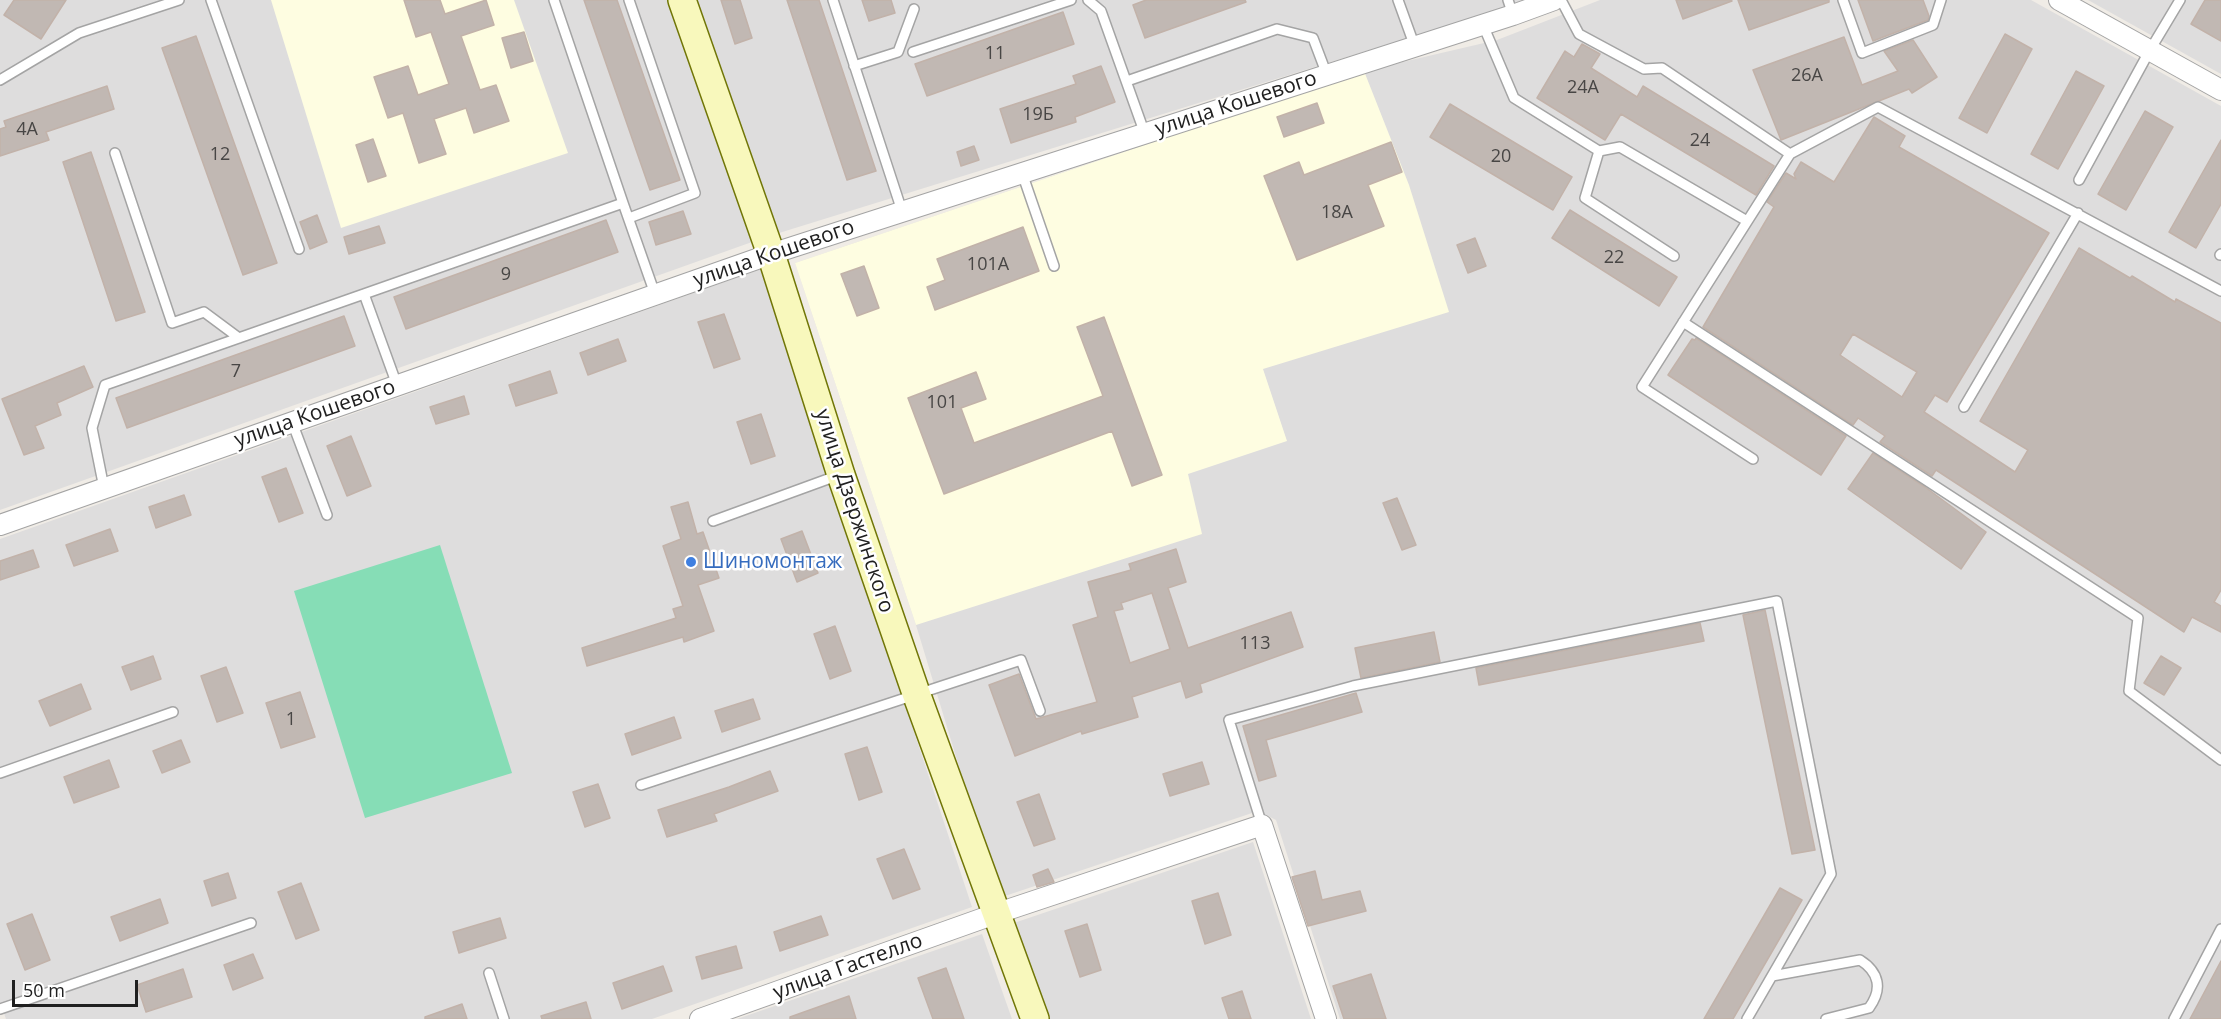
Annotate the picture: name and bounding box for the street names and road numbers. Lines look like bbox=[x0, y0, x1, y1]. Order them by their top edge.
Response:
street label: улица Кошевого bbox=[1152, 66, 1320, 142]
street label: улица Кошевого bbox=[690, 215, 858, 293]
street label: улица Кошевого bbox=[231, 375, 399, 453]
street label: улица Дзержинского bbox=[809, 406, 899, 616]
street label: улица Гастелло bbox=[770, 928, 926, 1006]

